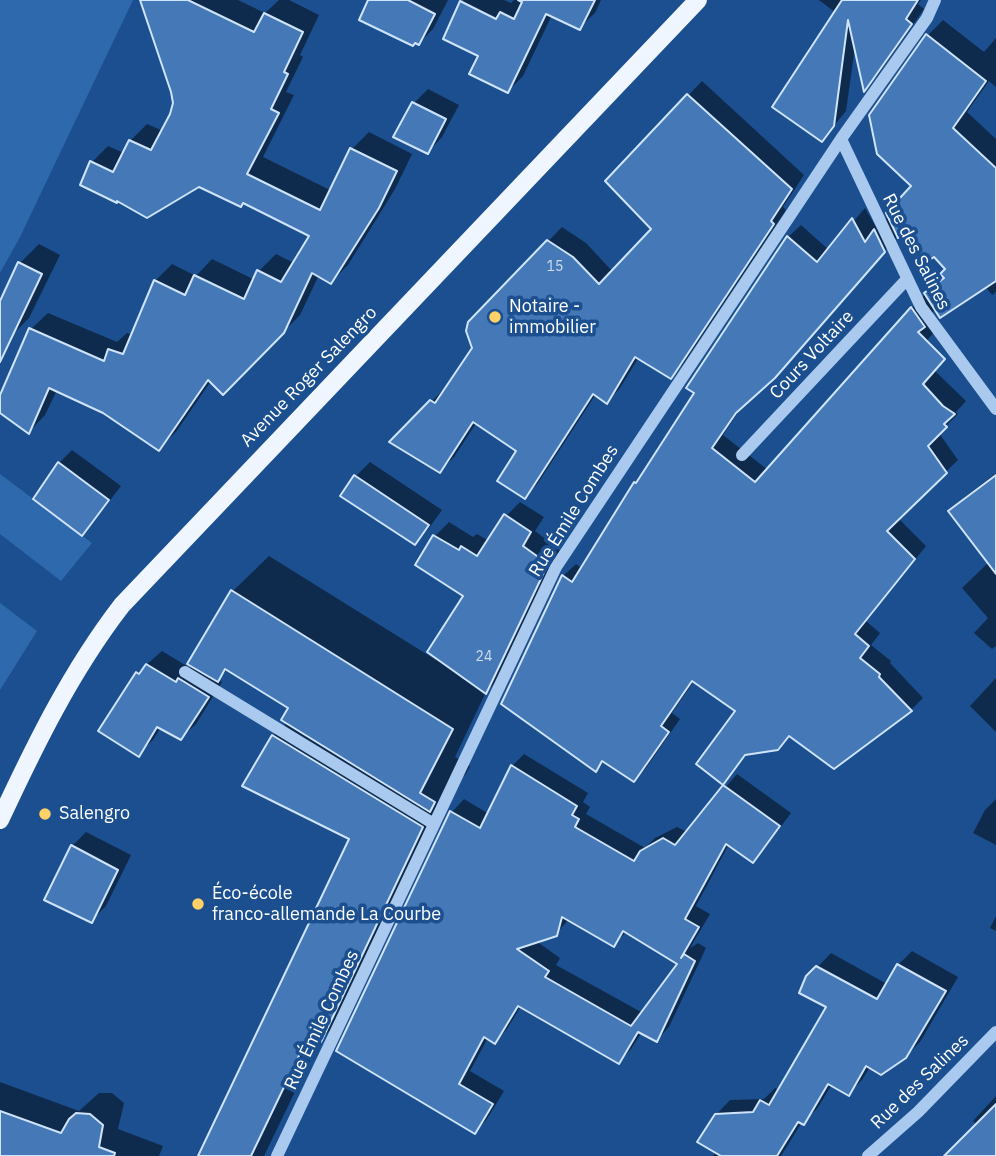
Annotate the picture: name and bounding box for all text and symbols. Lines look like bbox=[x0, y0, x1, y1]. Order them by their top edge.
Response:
street label: Rue des Salines bbox=[877, 190, 955, 314]
house number: 15 bbox=[547, 259, 563, 275]
place label: Notaire - immobilier bbox=[509, 296, 596, 338]
street label: Avenue Roger Salengro bbox=[236, 302, 382, 452]
street label: Cours Voltaire bbox=[765, 306, 859, 404]
marker: Notaire - immobilier bbox=[487, 309, 503, 325]
street label: Rue Émile Combes bbox=[525, 441, 623, 581]
house number: 24 bbox=[476, 649, 492, 665]
place label: Salengro bbox=[59, 803, 130, 825]
marker: Salengro bbox=[37, 806, 53, 822]
place label: Éco-école franco-allemande La Courbe bbox=[212, 883, 441, 926]
marker: Éco-école franco-allemande La Courbe bbox=[190, 896, 206, 912]
street label: Rue Émile Combes bbox=[280, 947, 364, 1093]
street label: Rue des Salines bbox=[867, 1030, 973, 1134]

